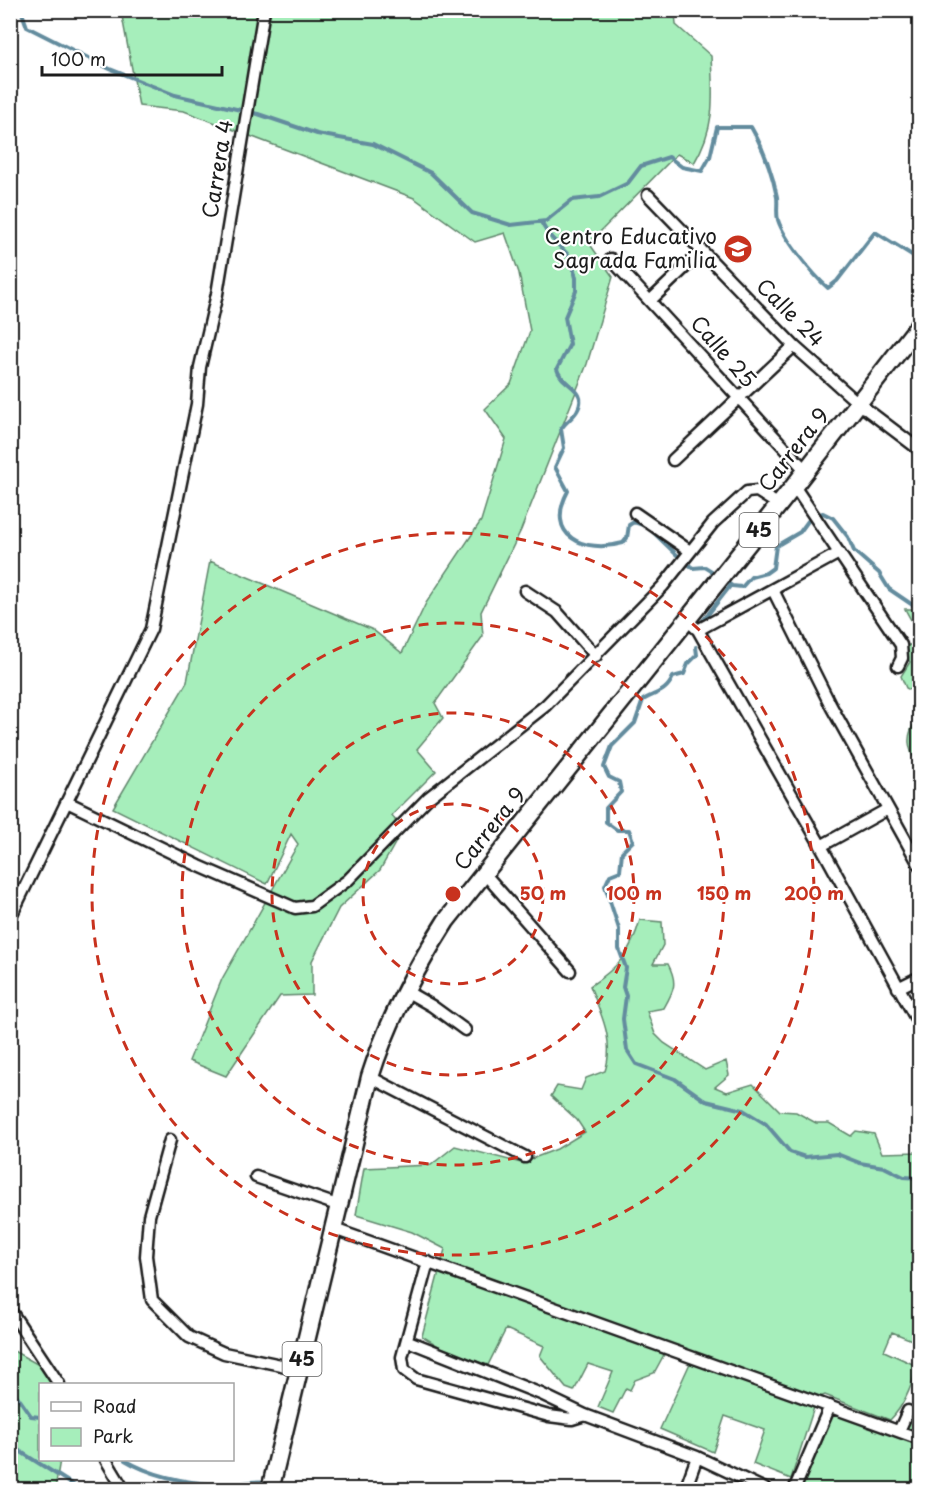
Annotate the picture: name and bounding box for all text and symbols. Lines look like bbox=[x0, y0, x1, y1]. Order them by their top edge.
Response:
scale bar bbox=[42, 39, 222, 77]
text: 100 m bbox=[51, 45, 106, 72]
street label: Carrera 4 bbox=[192, 117, 240, 220]
place label: Centro Educativo Sagrada Familia bbox=[544, 219, 717, 275]
school or university icon: Centro Educativo Sagrada Familia bbox=[722, 233, 754, 265]
street label: Calle 24 bbox=[750, 270, 833, 353]
street label: Calle 25 bbox=[684, 307, 765, 394]
street label: Carrera 9 bbox=[749, 400, 836, 498]
road number: 45 bbox=[740, 513, 778, 547]
street label: Carrera 9 bbox=[445, 779, 532, 876]
text: 50 m bbox=[520, 879, 566, 906]
text: 100 m bbox=[606, 879, 662, 906]
text: 150 m bbox=[697, 879, 751, 906]
text: 200 m bbox=[784, 879, 844, 906]
centre of rings bbox=[443, 884, 463, 904]
road number: 45 bbox=[282, 1342, 322, 1376]
legend bbox=[39, 1383, 234, 1461]
text: Road bbox=[93, 1392, 137, 1419]
text: Park bbox=[93, 1422, 133, 1449]

